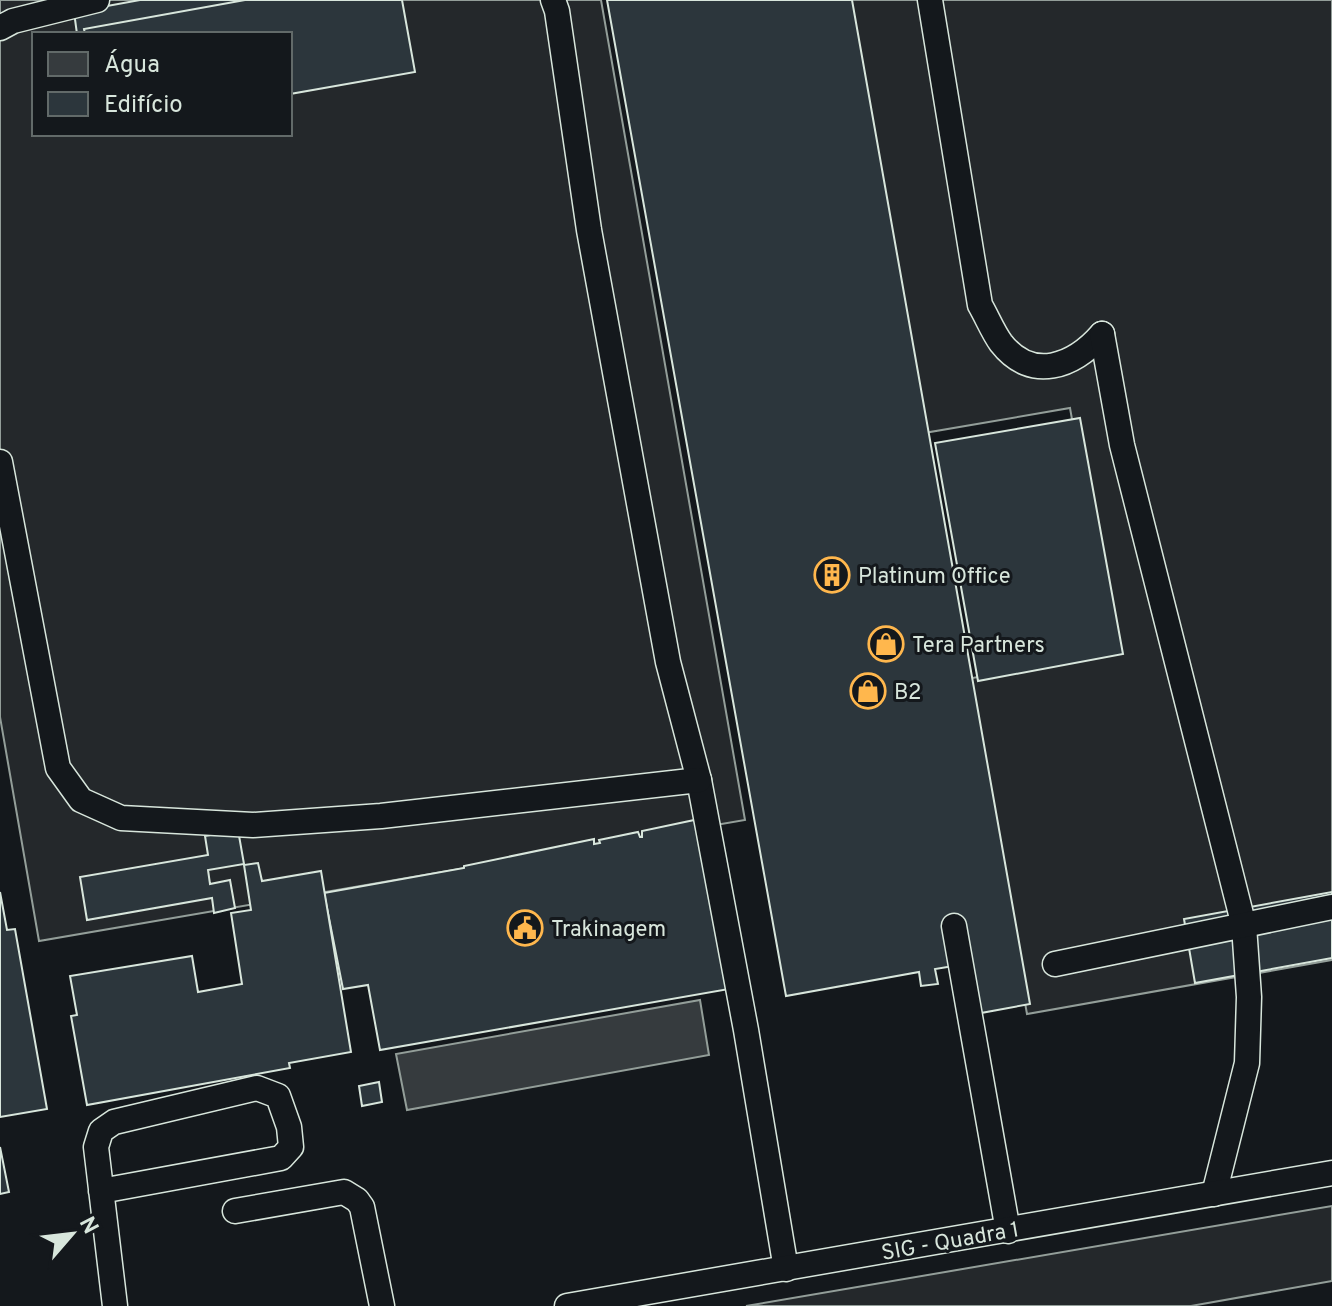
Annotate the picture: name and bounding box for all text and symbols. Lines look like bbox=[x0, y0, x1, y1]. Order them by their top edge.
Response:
legend bbox=[32, 32, 292, 136]
text: Água bbox=[104, 49, 160, 81]
text: Edifício bbox=[104, 91, 183, 121]
building icon: Platinum Office bbox=[813, 556, 851, 594]
place label: Platinum Office bbox=[858, 564, 1011, 591]
shop icon: Tera Partners bbox=[867, 625, 905, 663]
place label: Tera Partners bbox=[912, 633, 1045, 660]
shop icon: B2 bbox=[849, 672, 887, 710]
place label: B2 bbox=[894, 680, 921, 707]
public building icon: Trakinagem bbox=[506, 909, 544, 947]
place label: Trakinagem bbox=[551, 917, 666, 944]
north arrow bbox=[32, 1194, 112, 1274]
text: N bbox=[72, 1212, 103, 1239]
street label: SIG - Quadra 1 bbox=[879, 1217, 1022, 1268]

